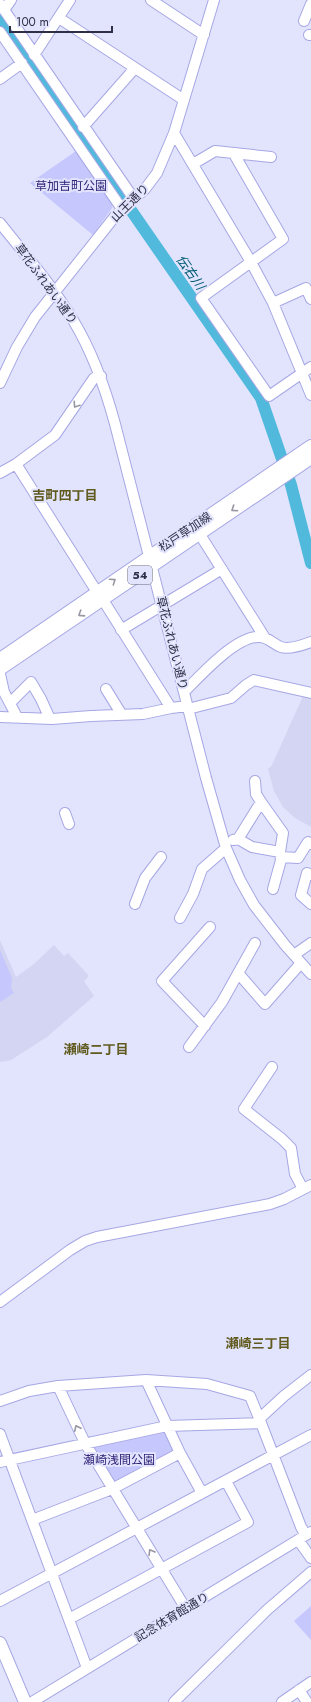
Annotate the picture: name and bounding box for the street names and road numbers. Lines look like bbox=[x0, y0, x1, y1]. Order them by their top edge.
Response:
street label: 山王通り bbox=[107, 180, 153, 226]
street label: 草花ふれあい通り bbox=[11, 240, 81, 328]
street label: 松戸草加線 bbox=[155, 508, 215, 556]
road number: 54 bbox=[128, 566, 152, 584]
street label: 草花ふれあい通り bbox=[152, 594, 192, 692]
street label: 記念体育館通り bbox=[131, 1588, 213, 1646]

